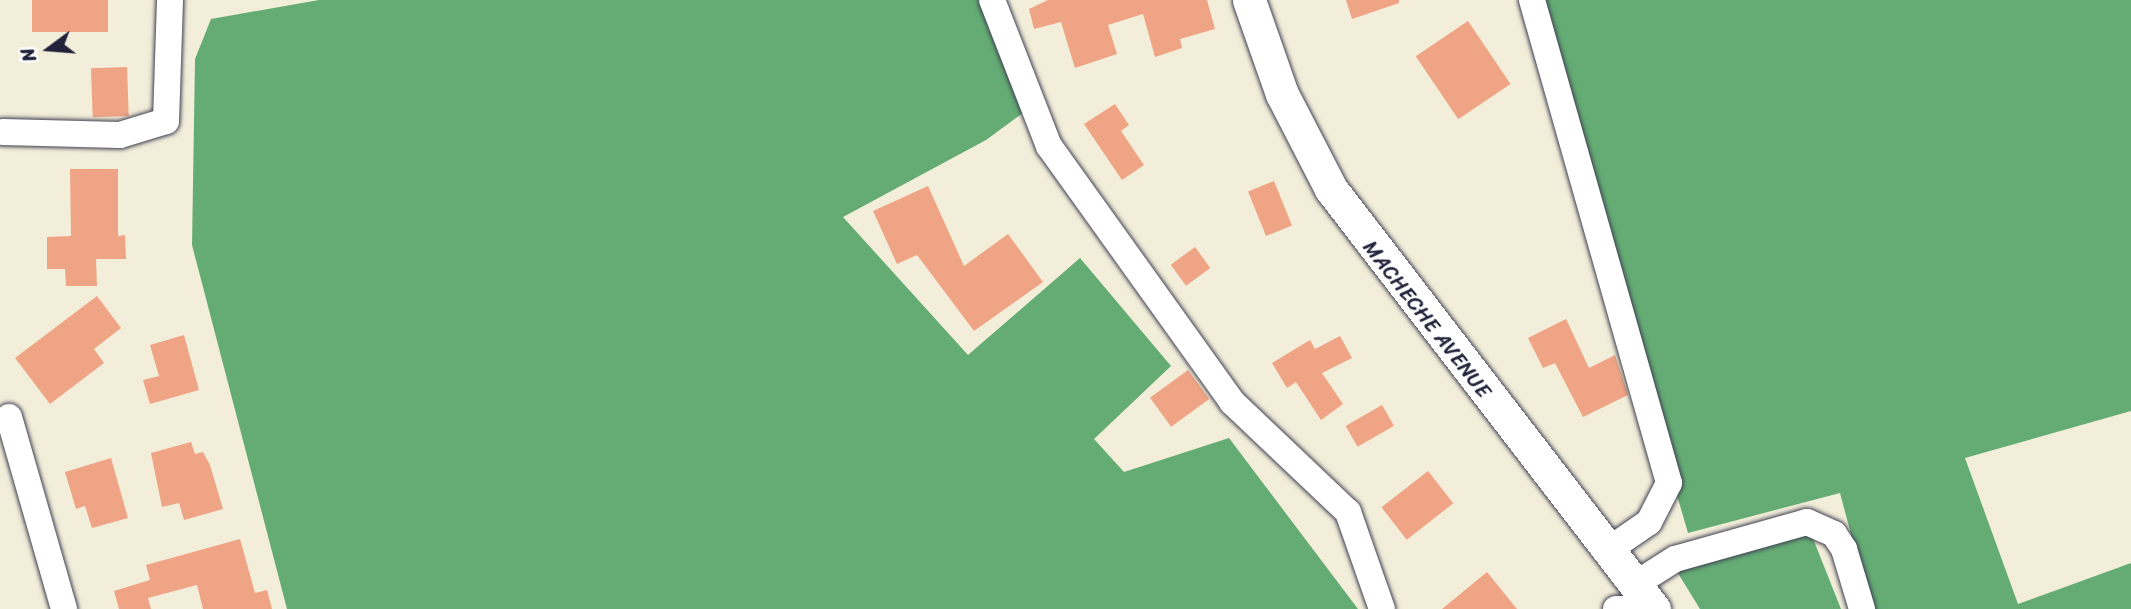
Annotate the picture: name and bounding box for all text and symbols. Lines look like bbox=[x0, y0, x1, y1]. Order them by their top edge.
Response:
north arrow bbox=[14, 14, 84, 84]
text: N bbox=[11, 44, 46, 66]
street label: MACHECHE AVENUE bbox=[1358, 235, 1496, 403]

